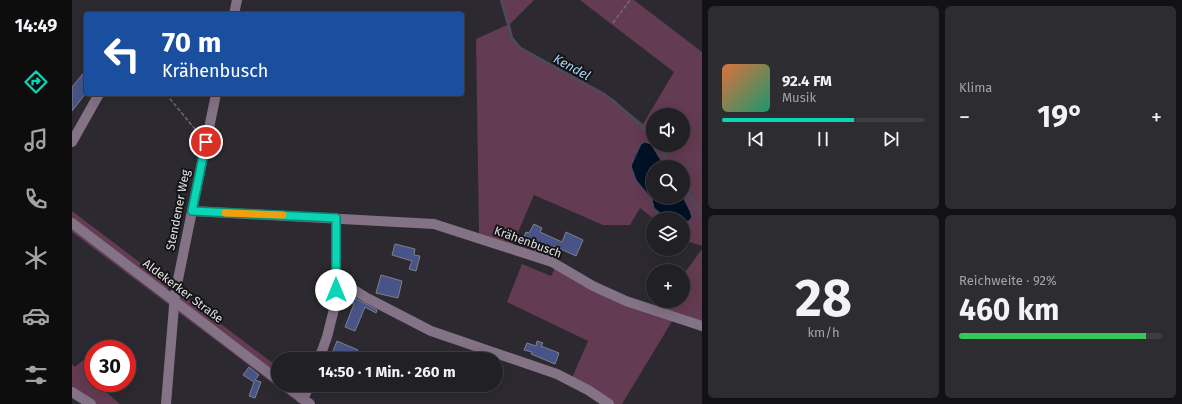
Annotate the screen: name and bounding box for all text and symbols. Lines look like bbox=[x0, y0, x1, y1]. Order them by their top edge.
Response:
text: 14:49 bbox=[15, 15, 57, 37]
text: 70 m bbox=[162, 26, 221, 59]
icon: left bbox=[96, 28, 148, 80]
water label: Kendel bbox=[551, 51, 593, 83]
text: Krähenbusch bbox=[162, 60, 268, 82]
icon: directions bbox=[22, 68, 50, 96]
text: 92.4 FM bbox=[782, 72, 832, 90]
text: Klima bbox=[959, 80, 992, 95]
text: Musik bbox=[782, 90, 816, 105]
text: 19° bbox=[1037, 99, 1084, 135]
text: − bbox=[959, 104, 970, 131]
text: + bbox=[1151, 104, 1162, 131]
map controls bbox=[646, 108, 690, 308]
button: sound bbox=[646, 108, 690, 152]
pin bbox=[189, 125, 223, 159]
icon: music bbox=[22, 126, 50, 154]
icon: previous bbox=[745, 128, 767, 150]
icon: pause bbox=[812, 128, 834, 150]
icon: next bbox=[880, 128, 902, 150]
icon: arrive bbox=[195, 131, 217, 153]
button: search bbox=[646, 160, 690, 204]
street label: Stendener Weg bbox=[163, 168, 193, 252]
icon: phone bbox=[22, 185, 50, 213]
button: layers bbox=[646, 212, 690, 256]
street label: Krähenbusch bbox=[492, 223, 564, 261]
icon: climate bbox=[22, 244, 50, 272]
street label: Aldekerker Straße bbox=[140, 256, 226, 326]
button: + bbox=[646, 264, 690, 308]
text: 28 bbox=[795, 267, 852, 330]
position arrow bbox=[315, 269, 357, 311]
text: Reichweite · 92% bbox=[959, 273, 1057, 288]
text: 460 km bbox=[959, 292, 1059, 328]
icon: car bbox=[22, 302, 50, 330]
text: km/h bbox=[807, 325, 840, 340]
speed limit sign: 30 bbox=[84, 340, 136, 392]
icon: filters bbox=[22, 361, 50, 389]
text: 14:50 · 1 Min. · 260 m bbox=[318, 363, 456, 381]

